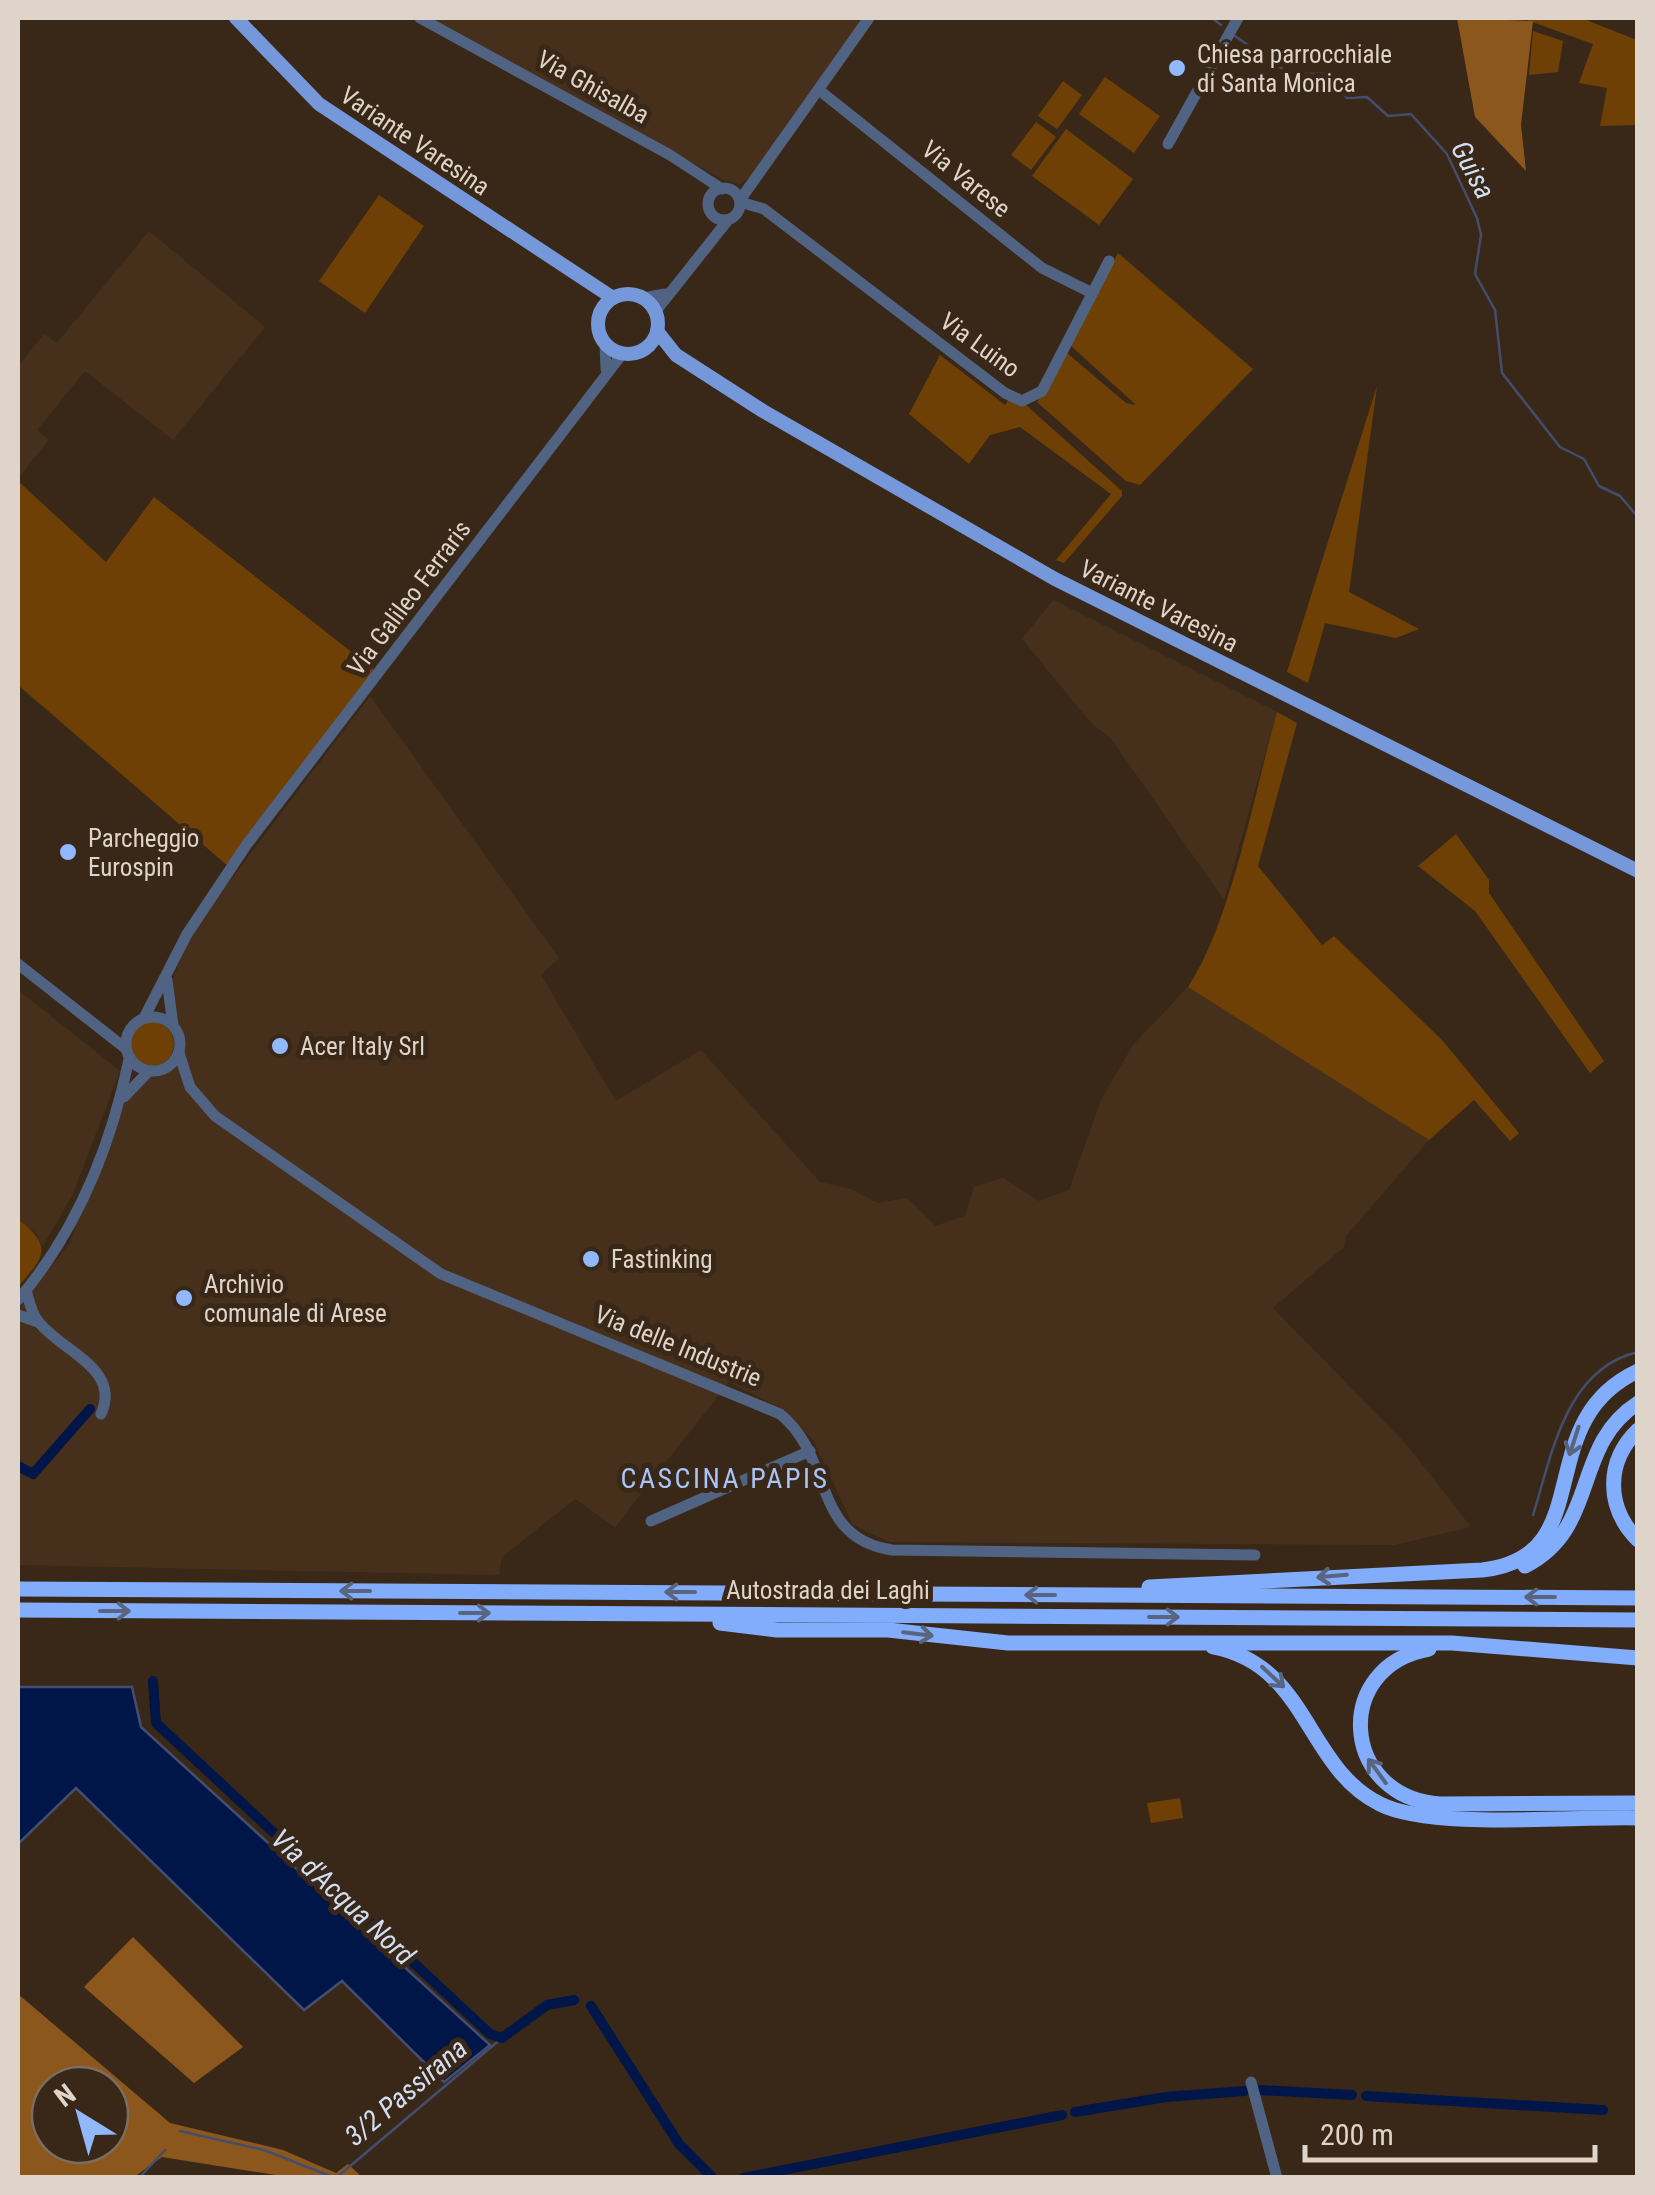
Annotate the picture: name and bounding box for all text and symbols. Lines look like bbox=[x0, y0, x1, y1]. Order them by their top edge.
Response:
place label: Chiesa parrocchiale di Santa Monica bbox=[1197, 40, 1392, 98]
street label: Via Ghisalba bbox=[532, 44, 654, 130]
marker: Chiesa parrocchiale di Santa Monica bbox=[1166, 57, 1188, 79]
street label: Variante Varesina bbox=[335, 80, 495, 202]
street label: Via Varese bbox=[916, 135, 1016, 223]
water label: Guisa bbox=[1444, 135, 1502, 205]
street label: Via Luino bbox=[935, 306, 1025, 384]
street label: Via Galileo Ferraris bbox=[341, 515, 477, 681]
street label: Variante Varesina bbox=[1075, 554, 1243, 658]
place label: Parcheggio Eurospin bbox=[88, 824, 199, 882]
marker: Parcheggio Eurospin bbox=[57, 841, 79, 863]
place label: Acer Italy Srl bbox=[300, 1032, 425, 1061]
marker: Acer Italy Srl bbox=[269, 1035, 291, 1057]
place label: Fastinking bbox=[611, 1245, 713, 1274]
marker: Fastinking bbox=[580, 1248, 602, 1270]
place label: Archivio comunale di Arese bbox=[204, 1270, 387, 1328]
marker: Archivio comunale di Arese bbox=[173, 1287, 195, 1309]
street label: Via delle Industrie bbox=[590, 1299, 766, 1393]
one-way arrow bbox=[1564, 1424, 1582, 1456]
district label: CASCINA PAPIS bbox=[621, 1462, 829, 1495]
one-way arrow bbox=[1316, 1566, 1349, 1585]
street label: Autostrada dei Laghi bbox=[726, 1576, 930, 1605]
one-way arrow bbox=[340, 1582, 372, 1600]
one-way arrow bbox=[665, 1583, 697, 1602]
one-way arrow bbox=[1025, 1585, 1057, 1604]
one-way arrow bbox=[1525, 1588, 1558, 1606]
one-way arrow bbox=[98, 1602, 130, 1620]
one-way arrow bbox=[458, 1604, 490, 1622]
one-way arrow bbox=[1148, 1608, 1180, 1626]
one-way arrow bbox=[901, 1625, 934, 1644]
one-way arrow bbox=[1260, 1665, 1285, 1688]
one-way arrow bbox=[1367, 1758, 1388, 1785]
water label: Via d'Acqua Nord bbox=[265, 1822, 422, 1972]
water label: 3/2 Passirana bbox=[338, 2031, 474, 2153]
north arrow bbox=[30, 2065, 130, 2165]
text: N bbox=[48, 2077, 82, 2114]
scale bar bbox=[1305, 2100, 1595, 2162]
text: 200 m bbox=[1320, 2117, 1394, 2152]

